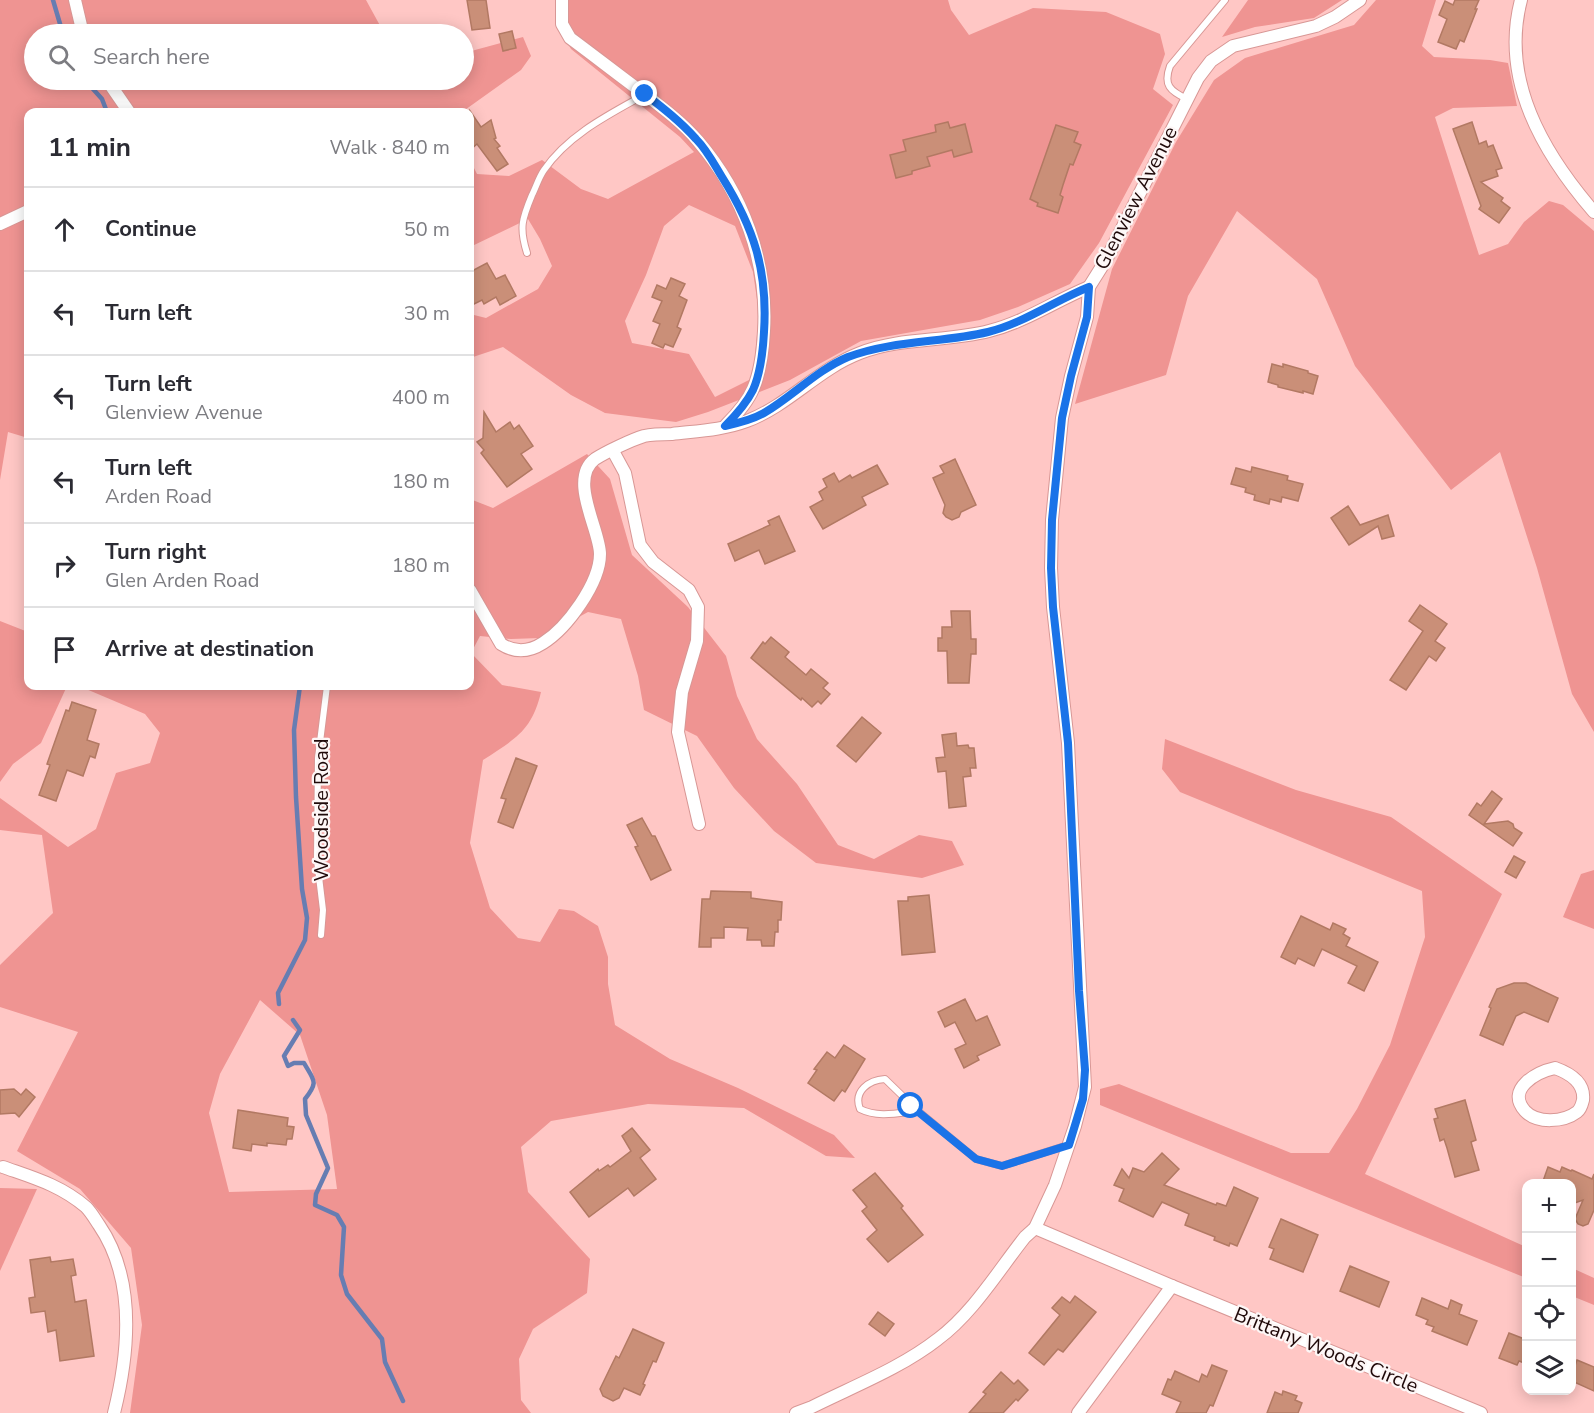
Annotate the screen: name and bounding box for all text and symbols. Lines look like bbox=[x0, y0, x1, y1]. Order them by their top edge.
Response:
search box bbox=[24, 24, 474, 90]
icon: search bbox=[45, 41, 78, 74]
text: Search here bbox=[93, 42, 210, 72]
route end bbox=[631, 80, 657, 106]
street label: Glenview Avenue bbox=[1088, 122, 1184, 274]
text: 11 min bbox=[48, 130, 131, 165]
text: Walk · 840 m bbox=[330, 134, 450, 161]
icon: ahead bbox=[48, 213, 81, 246]
text: Continue bbox=[105, 214, 196, 244]
text: 50 m bbox=[404, 216, 450, 243]
icon: left bbox=[48, 297, 81, 330]
text: Turn left bbox=[105, 298, 192, 328]
text: 30 m bbox=[404, 300, 450, 327]
text: Turn left bbox=[105, 369, 192, 399]
icon: left bbox=[48, 381, 81, 414]
text: 400 m bbox=[392, 384, 450, 411]
text: Glenview Avenue bbox=[105, 399, 263, 426]
text: Turn left bbox=[105, 453, 192, 483]
icon: left bbox=[48, 465, 81, 498]
text: 180 m bbox=[392, 468, 450, 495]
text: Arden Road bbox=[105, 483, 212, 510]
text: Turn right bbox=[105, 537, 206, 567]
icon: right bbox=[48, 549, 81, 582]
text: 180 m bbox=[392, 552, 450, 579]
text: Glen Arden Road bbox=[105, 567, 259, 594]
icon: arrive bbox=[48, 633, 81, 666]
text: Arrive at destination bbox=[105, 634, 314, 664]
street label: Woodside Road bbox=[308, 739, 335, 881]
route start bbox=[897, 1092, 923, 1118]
map controls bbox=[1522, 1179, 1576, 1395]
button: + bbox=[1522, 1179, 1576, 1233]
button: − bbox=[1522, 1233, 1576, 1287]
button: locate bbox=[1522, 1287, 1576, 1341]
street label: Brittany Woods Circle bbox=[1230, 1301, 1422, 1399]
button: layers bbox=[1522, 1341, 1576, 1395]

